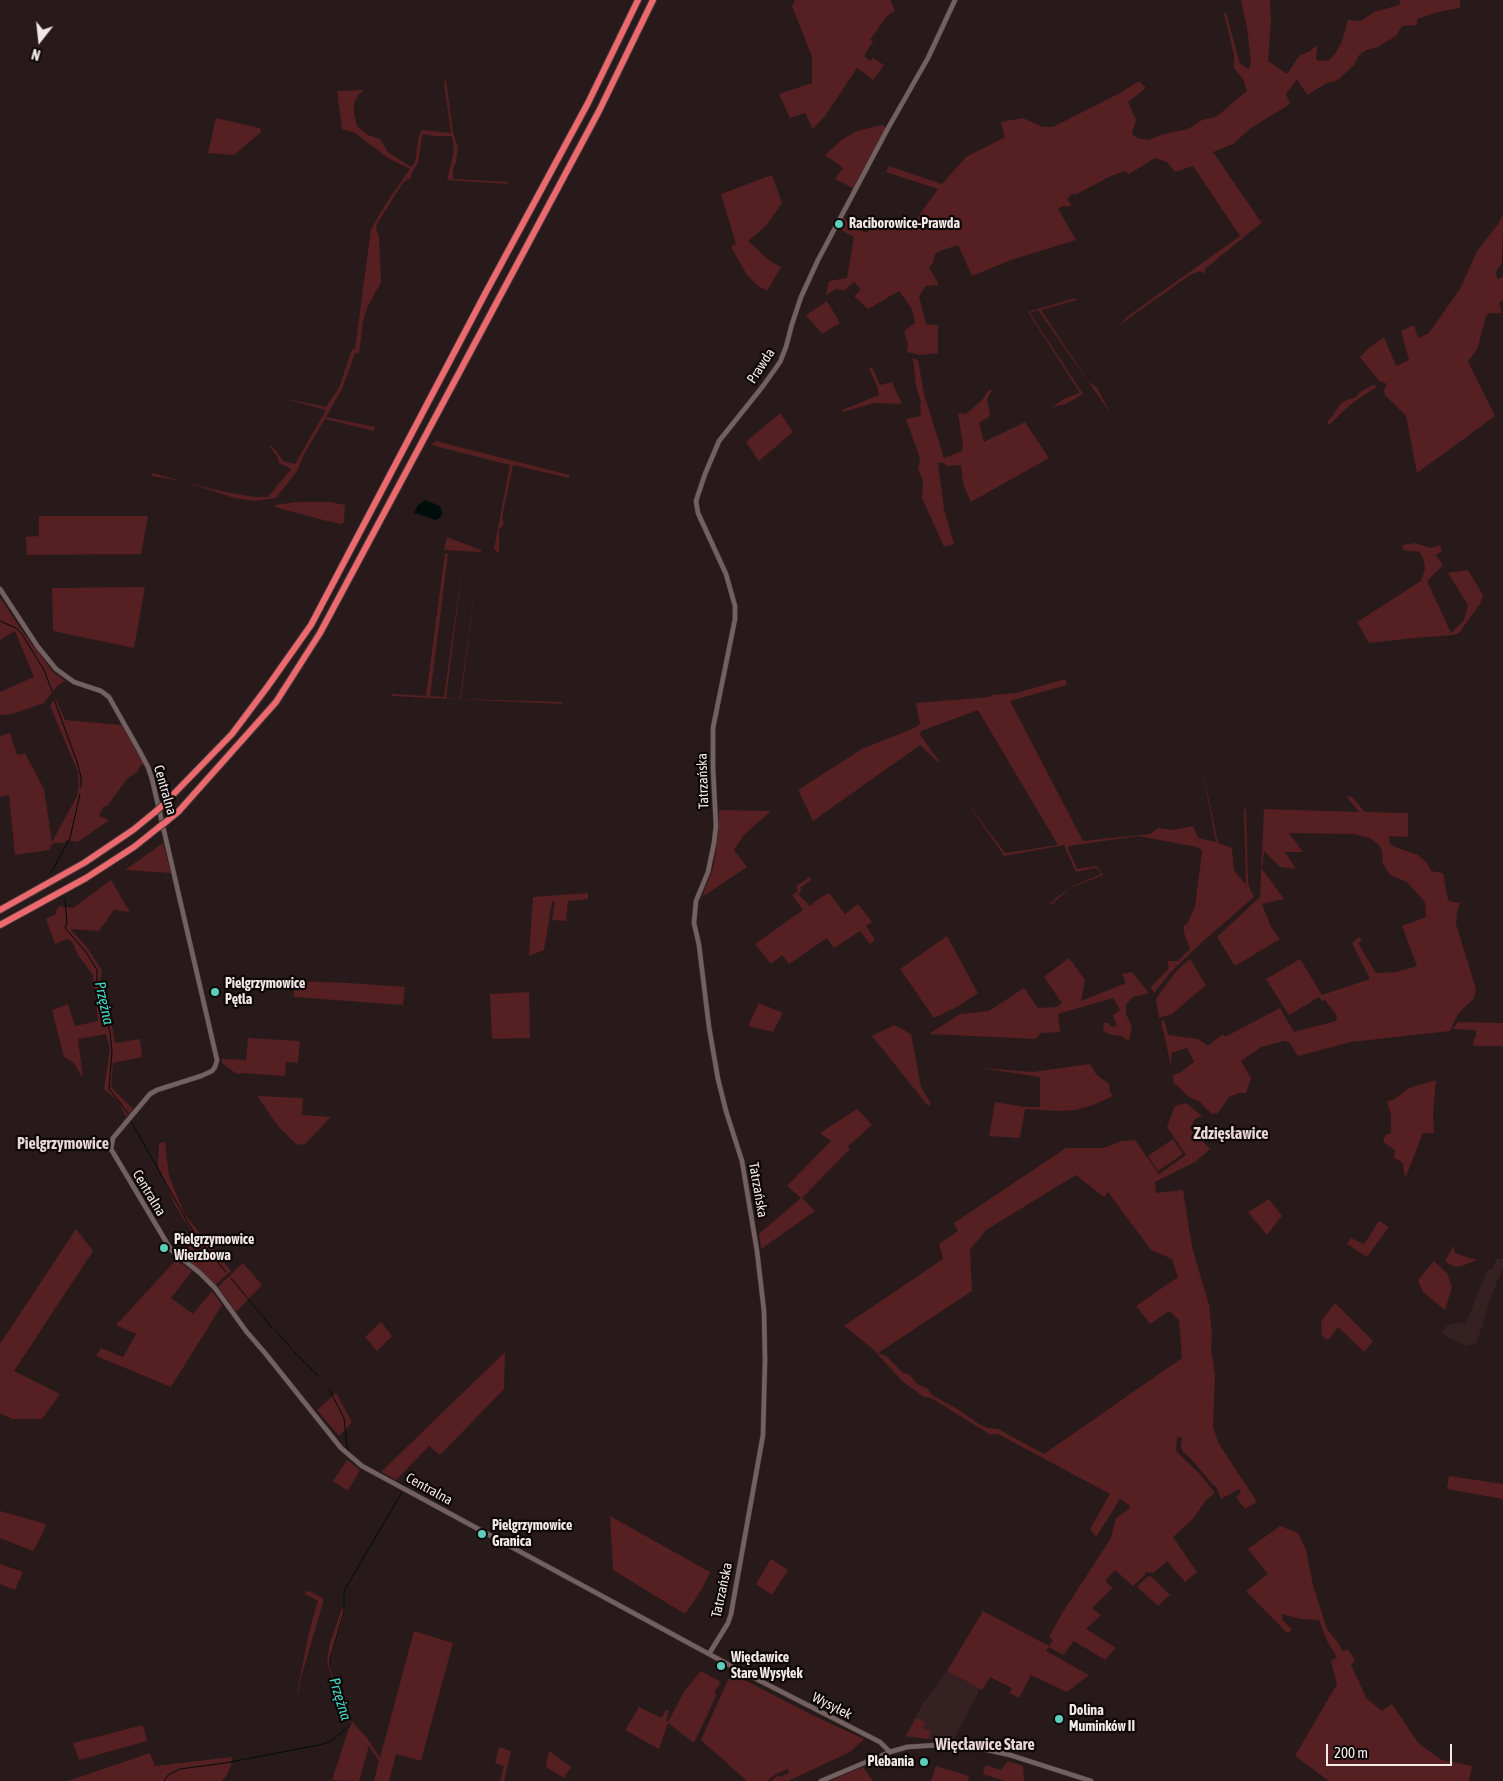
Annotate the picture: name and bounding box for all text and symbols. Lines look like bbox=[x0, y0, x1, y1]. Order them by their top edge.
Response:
north arrow bbox=[15, 15, 65, 65]
text: N bbox=[30, 46, 42, 63]
place label: Raciborowice-Prawda bbox=[849, 216, 960, 232]
marker: Raciborowice-Prawda bbox=[833, 218, 845, 230]
street label: Prawda bbox=[743, 345, 779, 387]
street label: Tatrzańska bbox=[694, 753, 712, 809]
street label: Centralna bbox=[150, 763, 180, 817]
place label: Pielgrzymowice Pętla bbox=[225, 976, 305, 1009]
water label: Przężna bbox=[91, 980, 117, 1026]
marker: Pielgrzymowice Pętla bbox=[209, 986, 221, 998]
district label: Zdzięsławice bbox=[1193, 1124, 1269, 1144]
district label: Pielgrzymowice bbox=[17, 1134, 109, 1154]
street label: Tatrzańska bbox=[745, 1161, 771, 1219]
street label: Centralna bbox=[129, 1167, 169, 1219]
place label: Pielgrzymowice Wierzbowa bbox=[174, 1232, 254, 1264]
marker: Pielgrzymowice Wierzbowa bbox=[158, 1242, 170, 1254]
street label: Centralna bbox=[403, 1469, 455, 1509]
place label: Pielgrzymowice Granica bbox=[492, 1518, 572, 1550]
marker: Pielgrzymowice Granica bbox=[476, 1528, 488, 1540]
street label: Tatrzańska bbox=[708, 1561, 736, 1619]
place label: Więcławice Stare Wysyłek bbox=[731, 1650, 803, 1682]
marker: Więcławice Stare Wysyłek bbox=[715, 1660, 727, 1672]
water label: Przężna bbox=[325, 1676, 355, 1722]
street label: Wysyłek bbox=[809, 1689, 855, 1723]
place label: Dolina Muminków II bbox=[1069, 1703, 1135, 1735]
marker: Dolina Muminków II bbox=[1053, 1713, 1065, 1725]
scale bar bbox=[1328, 1734, 1454, 1766]
district label: Więcławice Stare bbox=[935, 1735, 1035, 1755]
text: 200 m bbox=[1334, 1744, 1368, 1761]
place label: Plebania bbox=[868, 1754, 914, 1770]
marker: Plebania bbox=[918, 1756, 930, 1768]

